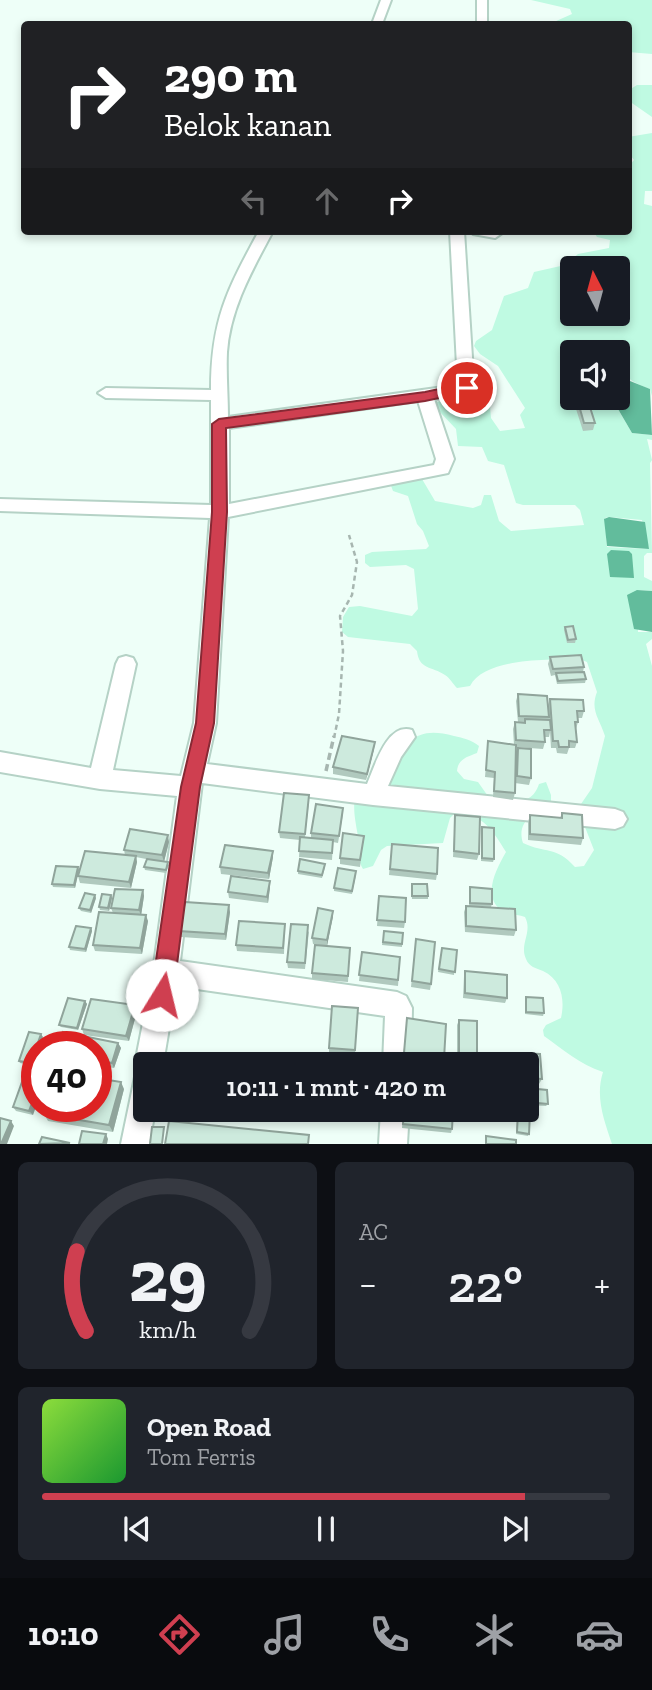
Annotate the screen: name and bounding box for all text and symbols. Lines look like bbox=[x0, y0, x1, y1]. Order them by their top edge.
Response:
text: 290 m bbox=[164, 46, 297, 105]
icon: right bbox=[49, 49, 140, 140]
text: Belok kanan bbox=[164, 106, 331, 144]
icon: left bbox=[235, 182, 273, 220]
icon: ahead bbox=[308, 182, 346, 220]
icon: right bbox=[381, 182, 419, 220]
north arrow bbox=[560, 256, 630, 326]
map controls bbox=[560, 256, 630, 410]
button: sound bbox=[560, 340, 630, 410]
pin bbox=[437, 358, 497, 418]
icon: arrive bbox=[448, 369, 486, 407]
position arrow bbox=[125, 958, 199, 1032]
speed limit sign: 40 bbox=[21, 1031, 112, 1122]
text: 10:11 · 1 mnt · 420 m bbox=[226, 1071, 446, 1103]
text: AC bbox=[359, 1218, 388, 1246]
text: 29 bbox=[128, 1233, 207, 1321]
text: 22° bbox=[448, 1253, 523, 1315]
text: − bbox=[359, 1261, 377, 1307]
text: + bbox=[594, 1261, 610, 1307]
text: km/h bbox=[139, 1314, 196, 1344]
text: Open Road bbox=[147, 1411, 271, 1443]
text: Tom Ferris bbox=[147, 1443, 256, 1471]
icon: previous bbox=[118, 1510, 156, 1548]
icon: pause bbox=[307, 1510, 345, 1548]
icon: next bbox=[496, 1510, 534, 1548]
icon: directions bbox=[155, 1610, 204, 1659]
icon: music bbox=[260, 1610, 309, 1659]
icon: phone bbox=[365, 1610, 414, 1659]
icon: climate bbox=[470, 1610, 519, 1659]
icon: car bbox=[575, 1610, 624, 1659]
text: 10:10 bbox=[28, 1615, 99, 1653]

